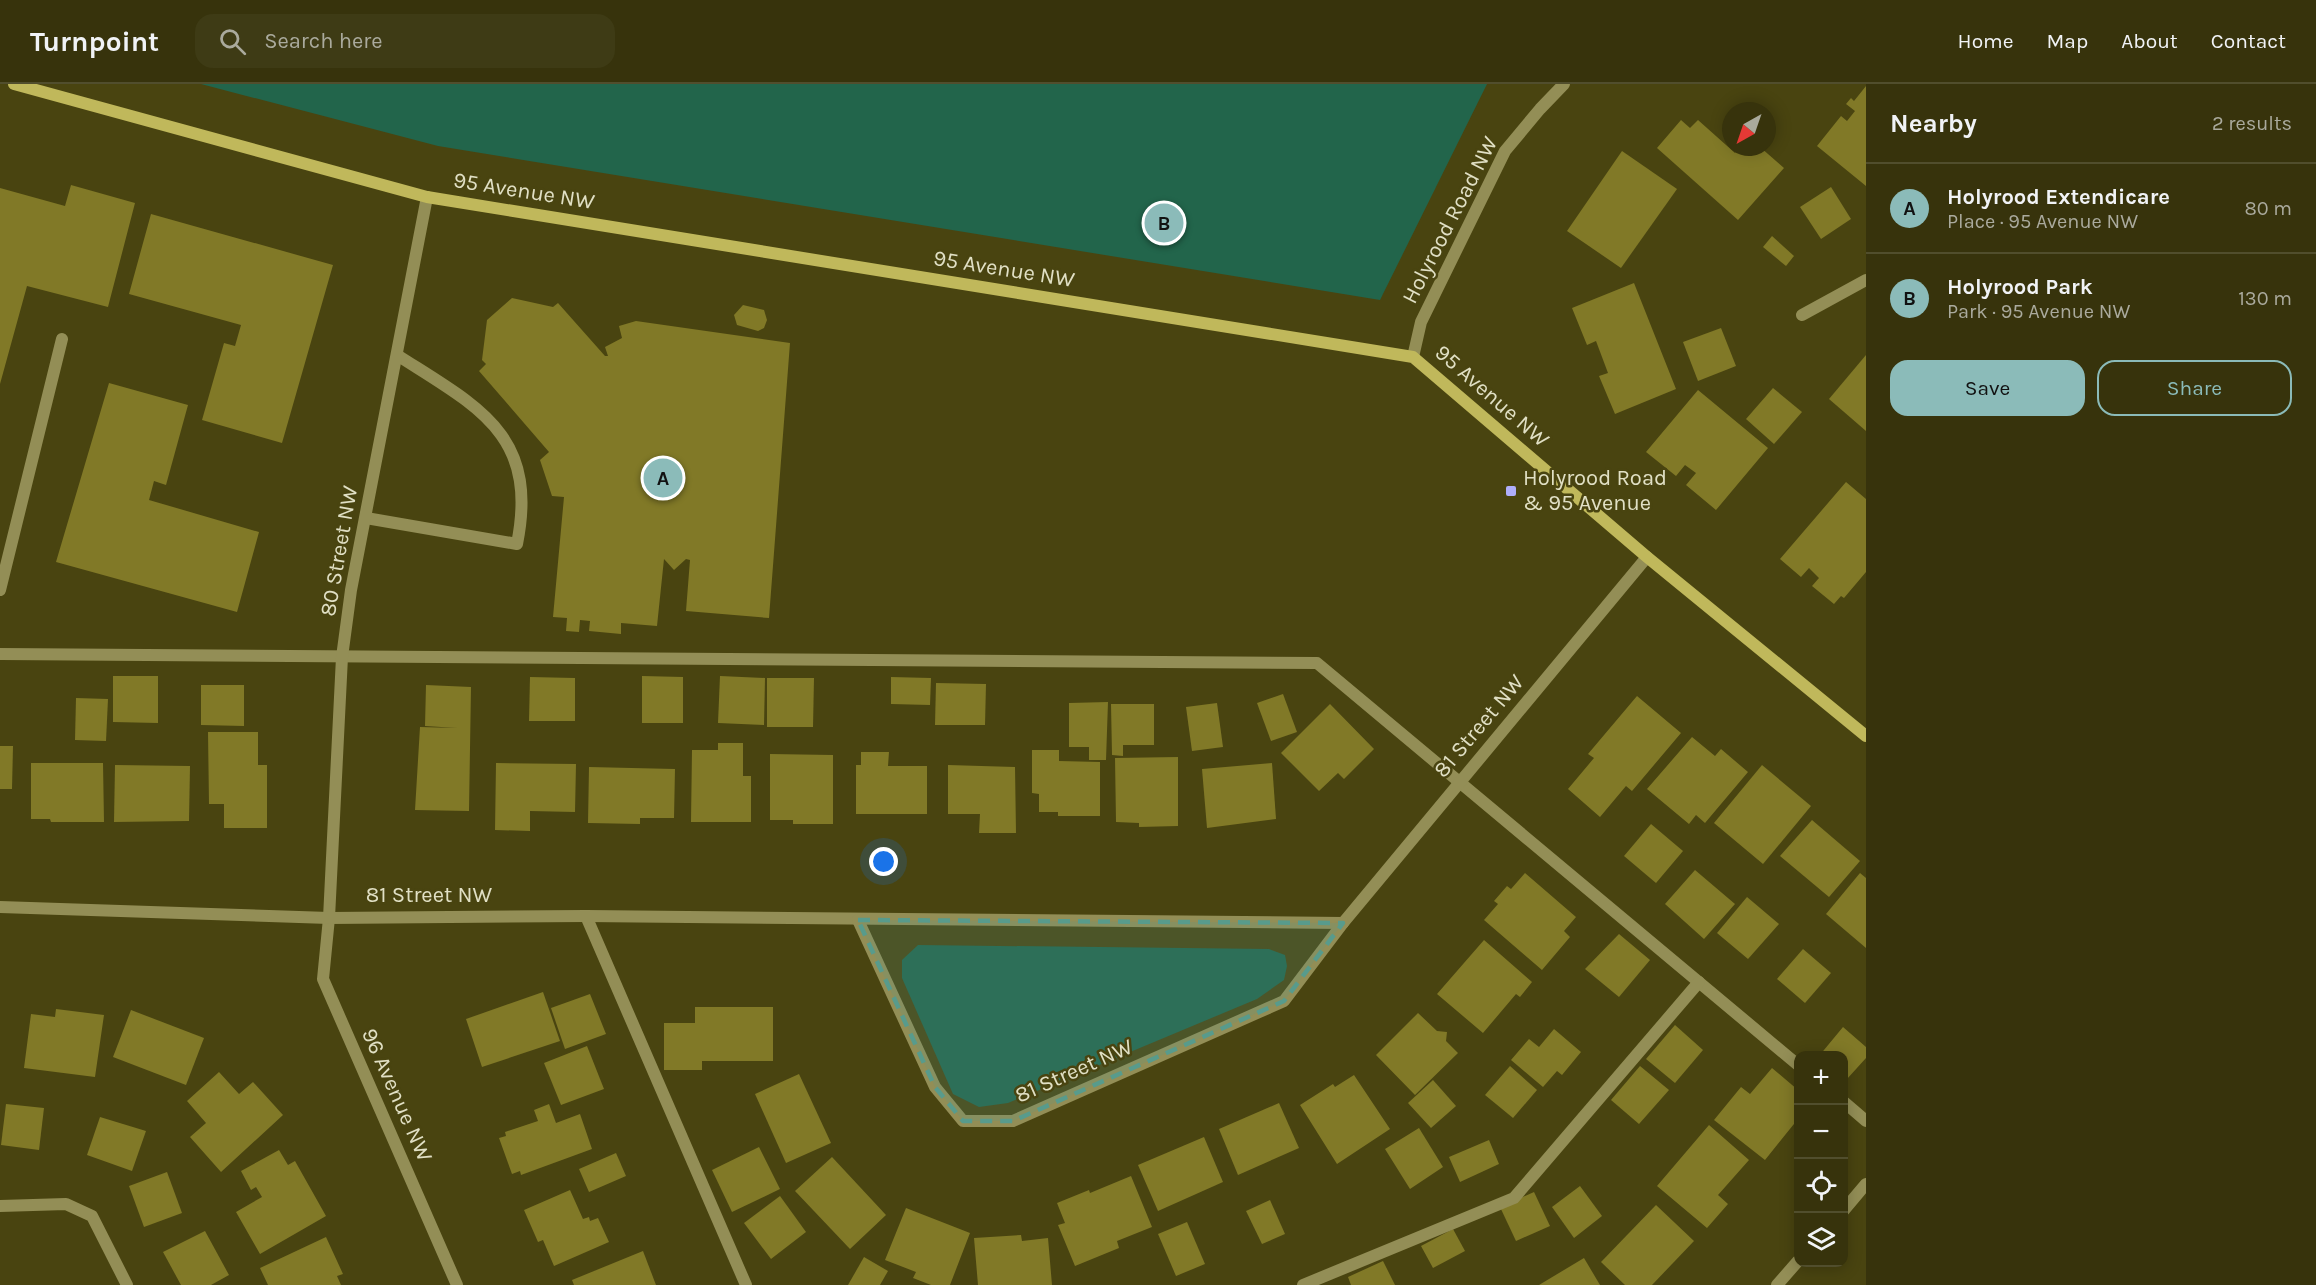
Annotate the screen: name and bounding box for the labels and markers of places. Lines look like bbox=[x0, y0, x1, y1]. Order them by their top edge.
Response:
pin: B bbox=[1144, 200, 1184, 246]
pin: A bbox=[644, 456, 682, 500]
place label: Holyrood Road & 95 Avenue bbox=[1523, 465, 1667, 516]
marker: Holyrood Road & 95 Avenue bbox=[1504, 484, 1518, 498]

